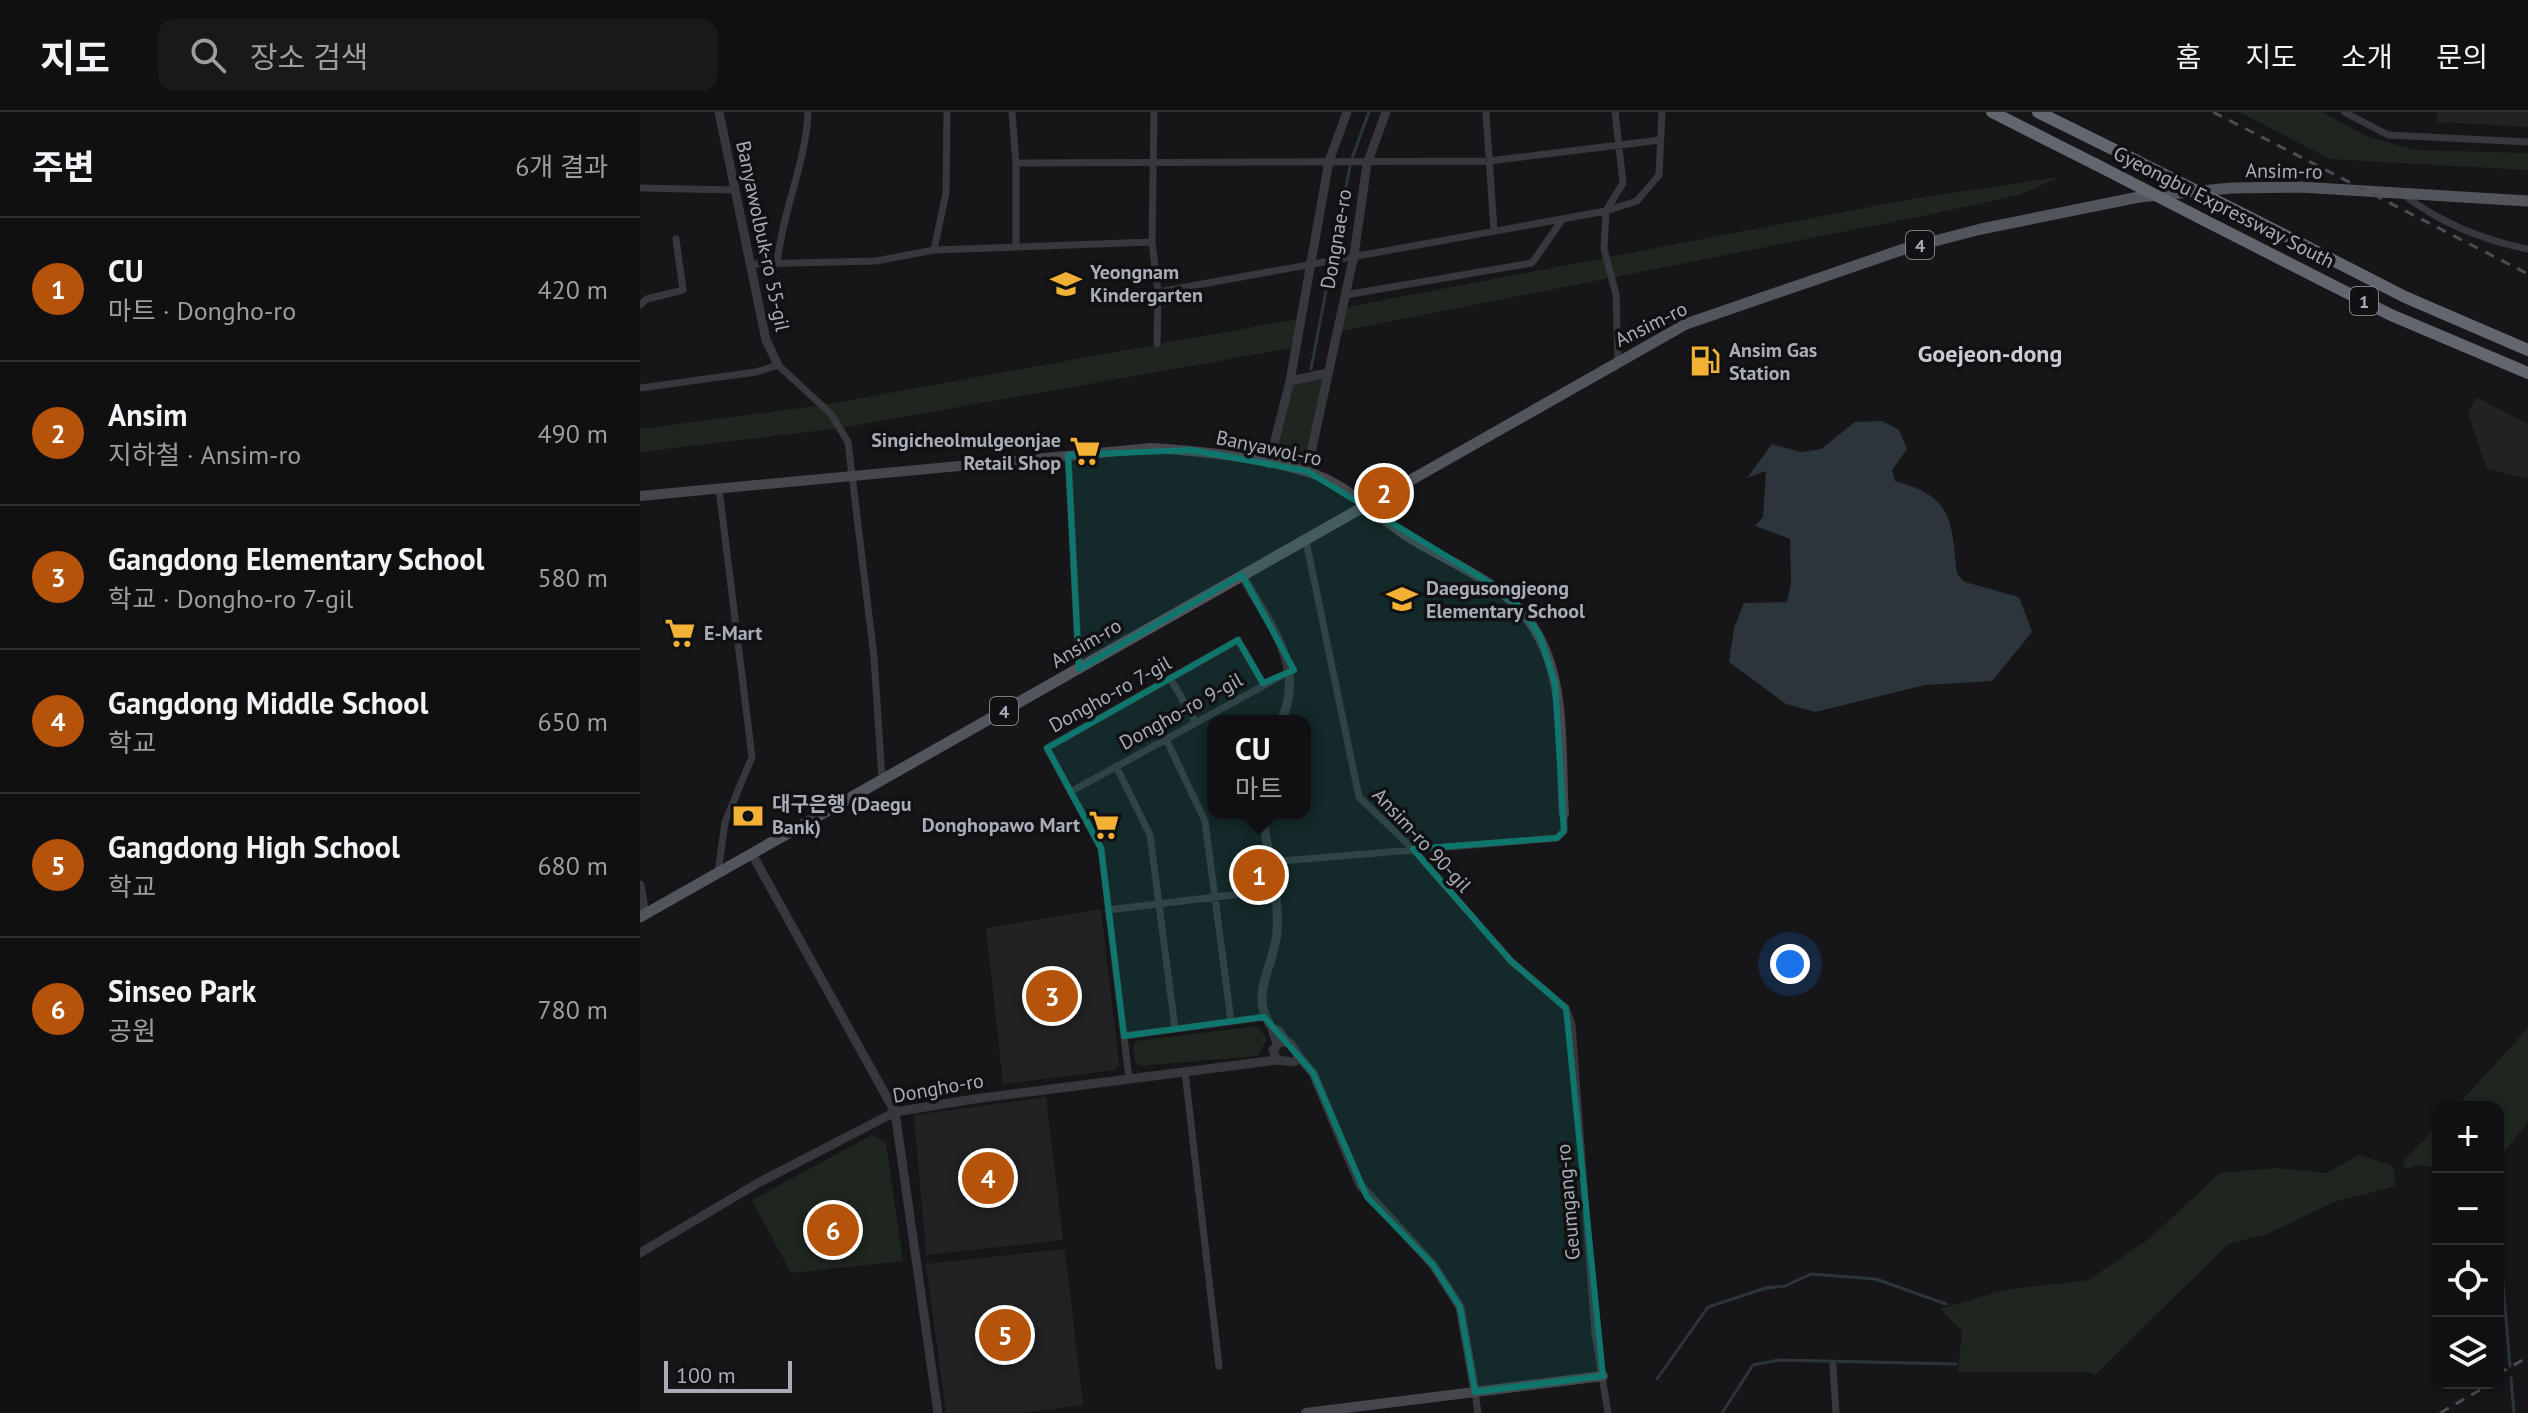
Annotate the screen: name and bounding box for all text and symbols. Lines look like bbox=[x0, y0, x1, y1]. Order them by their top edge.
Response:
search box bbox=[158, 19, 718, 91]
text: 지도 bbox=[40, 33, 110, 82]
icon: search bbox=[186, 33, 230, 77]
text: 장소 검색 bbox=[250, 37, 368, 76]
text: 홈 bbox=[2176, 38, 2201, 75]
text: 지도 bbox=[2245, 38, 2297, 75]
text: 소개 bbox=[2341, 38, 2392, 75]
text: 문의 bbox=[2436, 38, 2488, 75]
street label: Banyawolbuk-ro 55-gil bbox=[730, 138, 796, 334]
street label: Gyeongbu Expressway South bbox=[2109, 140, 2339, 274]
text: 주변 bbox=[32, 144, 95, 188]
text: 6개 결과 bbox=[515, 150, 608, 183]
street label: Ansim-ro bbox=[2245, 157, 2323, 185]
street label: Dongnae-ro bbox=[1314, 187, 1358, 291]
road number: 4 bbox=[1906, 231, 1934, 259]
text: CU bbox=[108, 251, 144, 290]
place label: Yeongnam Kindergarten bbox=[1089, 259, 1203, 308]
school or university icon: Yeongnam Kindergarten bbox=[1049, 267, 1083, 301]
text: 1 bbox=[51, 273, 65, 306]
text: 420 m bbox=[537, 273, 608, 306]
road number: 1 bbox=[2350, 287, 2378, 315]
text: 마트 · Dongho-ro bbox=[108, 294, 296, 327]
street label: Ansim-ro bbox=[1611, 295, 1691, 353]
place label: Ansim Gas Station bbox=[1729, 337, 1817, 386]
district label: Goejeon-dong bbox=[1918, 338, 2062, 369]
fuel station icon: Ansim Gas Station bbox=[1688, 344, 1722, 378]
text: Ansim bbox=[108, 395, 187, 434]
text: 2 bbox=[51, 417, 65, 450]
text: 490 m bbox=[537, 417, 608, 450]
street label: Banyawol-ro bbox=[1214, 424, 1324, 472]
place label: Singicheolmulgeonjae Retail Shop bbox=[871, 427, 1061, 476]
supermarket icon: Singicheolmulgeonjae Retail Shop bbox=[1068, 434, 1102, 468]
text: 지하철 · Ansim-ro bbox=[108, 438, 301, 471]
pin: 2 bbox=[1358, 463, 1410, 523]
text: Gangdong Elementary School bbox=[108, 539, 484, 578]
text: 3 bbox=[51, 561, 65, 594]
text: 580 m bbox=[537, 561, 608, 594]
place label: Daegusongjeong Elementary School bbox=[1426, 575, 1585, 624]
text: 학교 · Dongho-ro 7-gil bbox=[108, 582, 353, 615]
school or university icon: Daegusongjeong Elementary School bbox=[1385, 582, 1419, 616]
street label: Ansim-ro bbox=[1046, 612, 1126, 674]
supermarket icon: E-Mart bbox=[663, 616, 697, 650]
place label: E-Mart bbox=[704, 620, 762, 646]
street label: Dongho-ro 7-gil bbox=[1044, 650, 1176, 738]
street label: Dongho-ro 9-gil bbox=[1115, 666, 1247, 756]
text: Gangdong Middle School bbox=[108, 683, 428, 722]
road number: 4 bbox=[990, 697, 1018, 725]
text: 4 bbox=[51, 705, 65, 738]
text: 650 m bbox=[537, 705, 608, 738]
popup bbox=[1207, 715, 1311, 819]
text: 학교 bbox=[108, 726, 156, 759]
text: CU bbox=[1235, 729, 1271, 768]
text: 마트 bbox=[1235, 772, 1283, 805]
street label: Ansim-ro 90-gil bbox=[1367, 782, 1477, 898]
place label: 대구은행 (Daegu Bank) bbox=[772, 791, 912, 840]
bank icon: 대구은행 (Daegu Bank) bbox=[731, 799, 765, 833]
supermarket icon: Donghopawo Mart bbox=[1087, 808, 1121, 842]
place label: Donghopawo Mart bbox=[922, 812, 1080, 838]
text: Gangdong High School bbox=[108, 827, 400, 866]
pin: 1 bbox=[1233, 845, 1285, 905]
text: 5 bbox=[51, 849, 65, 882]
text: 680 m bbox=[537, 849, 608, 882]
text: 학교 bbox=[108, 870, 156, 903]
your location bbox=[1770, 944, 1810, 984]
pin: 3 bbox=[1026, 966, 1078, 1026]
text: Sinseo Park bbox=[108, 971, 256, 1010]
text: 6 bbox=[51, 993, 65, 1026]
text: 780 m bbox=[537, 993, 608, 1026]
text: 공원 bbox=[108, 1014, 156, 1047]
street label: Dongho-ro bbox=[891, 1067, 985, 1109]
map controls bbox=[2432, 1101, 2504, 1389]
button: + bbox=[2432, 1101, 2504, 1173]
street label: Geumgang-ro bbox=[1550, 1143, 1586, 1261]
pin: 4 bbox=[962, 1148, 1014, 1208]
button: − bbox=[2432, 1173, 2504, 1245]
pin: 6 bbox=[807, 1200, 859, 1260]
button: locate bbox=[2432, 1245, 2504, 1317]
pin: 5 bbox=[979, 1305, 1031, 1365]
button: layers bbox=[2432, 1317, 2504, 1389]
scale bar bbox=[664, 1357, 792, 1393]
text: 100 m bbox=[676, 1361, 736, 1389]

